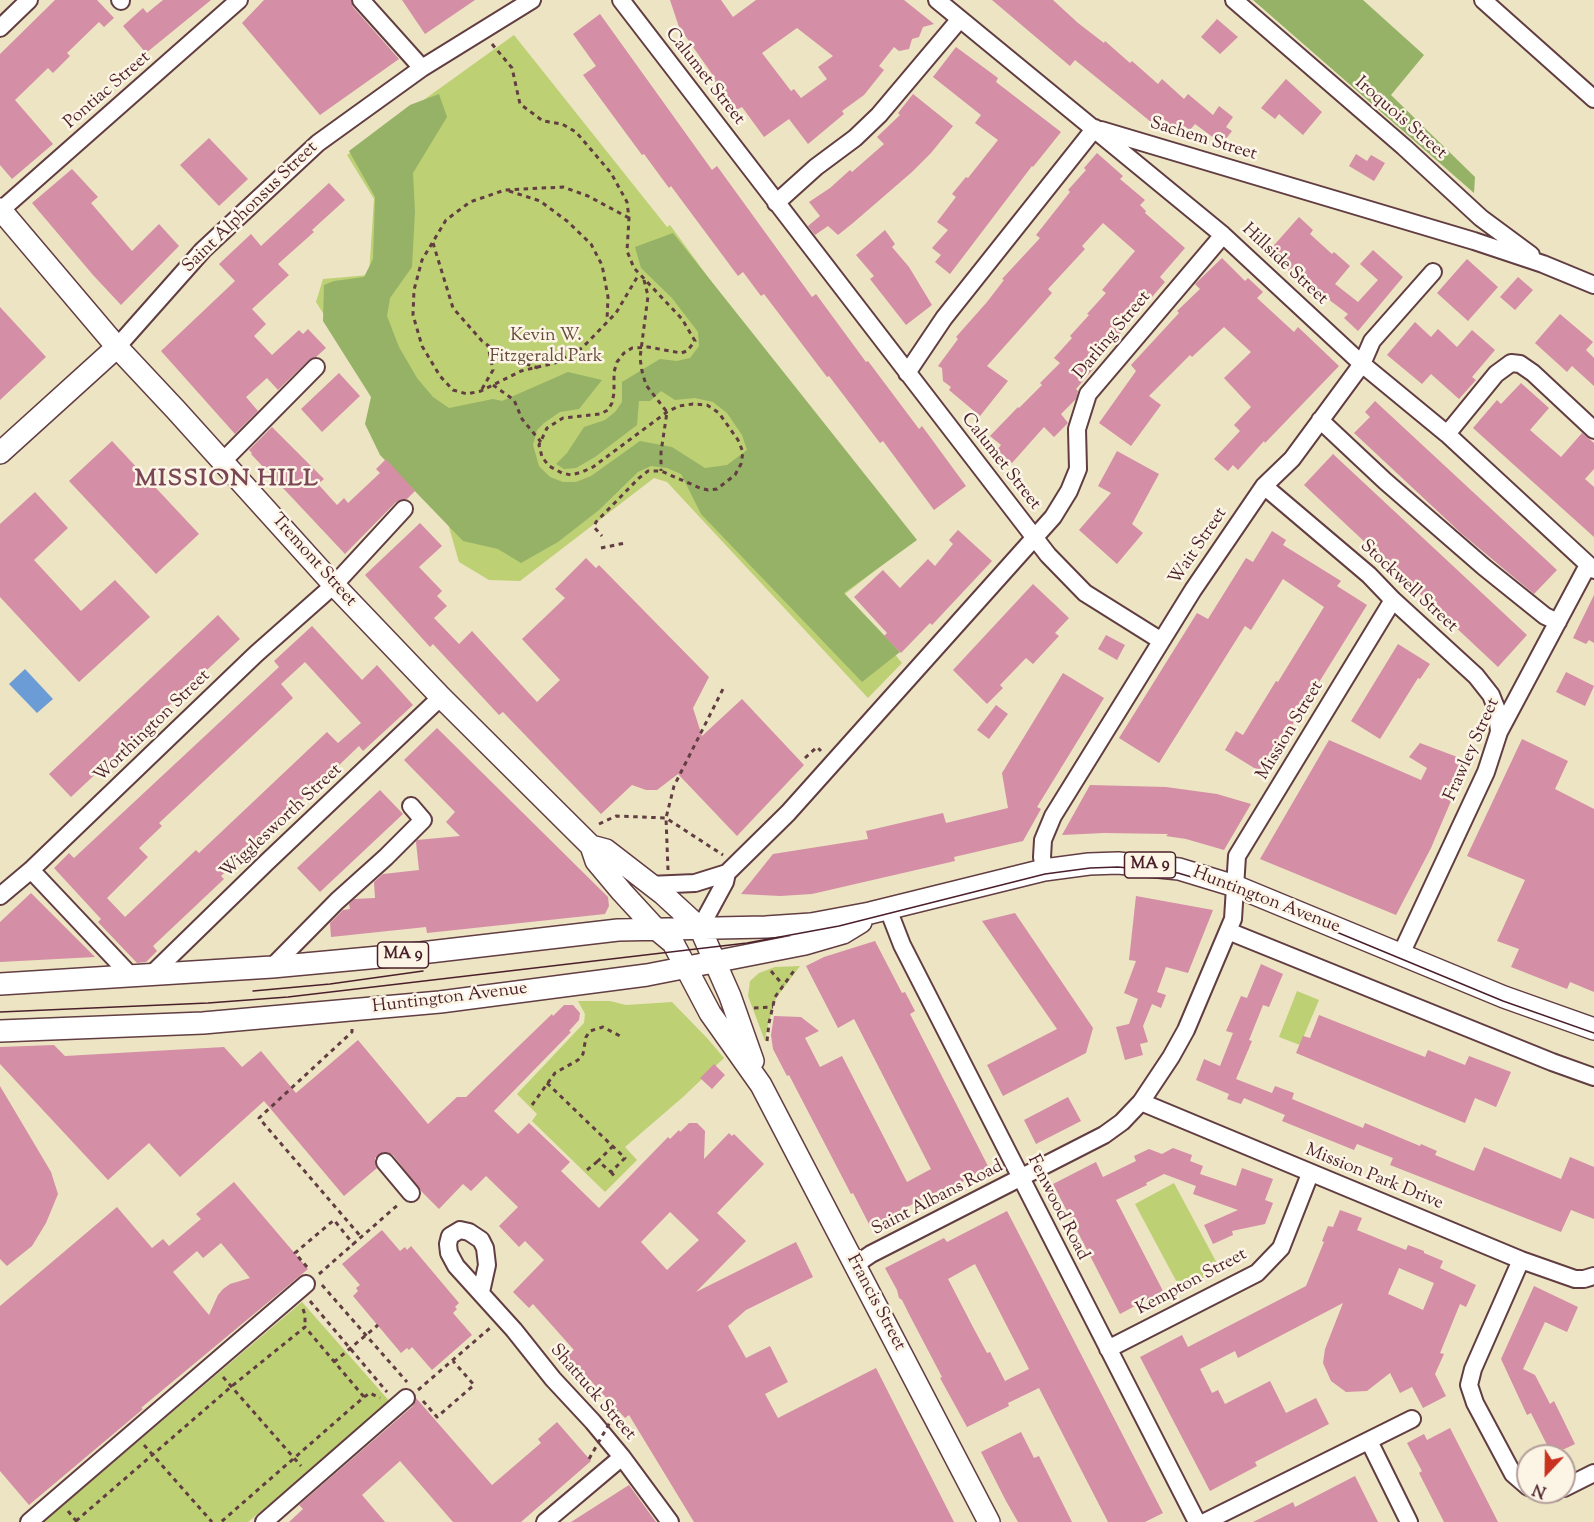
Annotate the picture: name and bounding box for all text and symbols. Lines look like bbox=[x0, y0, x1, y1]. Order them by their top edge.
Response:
street label: Calumet Street bbox=[659, 24, 749, 130]
street label: Pontiac Street bbox=[60, 48, 156, 134]
street label: Iroquois Street bbox=[1349, 73, 1451, 165]
street label: Sachem Street bbox=[1147, 113, 1259, 167]
street label: Saint Alphonsus Street bbox=[179, 138, 323, 278]
street label: Hillside Street bbox=[1236, 220, 1332, 310]
street label: Darling Street bbox=[1070, 287, 1156, 385]
park label: Kevin W. Fitzgerald Park bbox=[489, 326, 603, 368]
street label: Calumet Street bbox=[955, 409, 1045, 515]
district label: MISSION HILL bbox=[135, 467, 319, 495]
street label: Wait Street bbox=[1165, 504, 1233, 590]
street label: Tremont Street bbox=[266, 510, 360, 612]
street label: Stockwell Street bbox=[1355, 536, 1461, 638]
street label: Worthington Street bbox=[91, 666, 215, 788]
street label: Mission Street bbox=[1253, 678, 1329, 784]
street label: Frawley Street bbox=[1441, 695, 1505, 805]
street label: Wigglesworth Street bbox=[217, 760, 347, 884]
road number: MA 9 bbox=[1124, 852, 1176, 878]
street label: Huntington Avenue bbox=[1189, 863, 1343, 939]
road number: MA 9 bbox=[378, 942, 428, 968]
street label: Huntington Avenue bbox=[371, 979, 529, 1019]
street label: Mission Park Drive bbox=[1302, 1141, 1446, 1215]
street label: Fenwood Road bbox=[1021, 1152, 1093, 1264]
street label: Saint Albans Road bbox=[869, 1157, 1007, 1241]
street label: Kempton Street bbox=[1133, 1245, 1251, 1321]
street label: Francis Street bbox=[841, 1251, 909, 1355]
street label: Shattuck Street bbox=[544, 1341, 640, 1445]
north arrow bbox=[1516, 1444, 1576, 1504]
text: N bbox=[1530, 1476, 1550, 1502]

